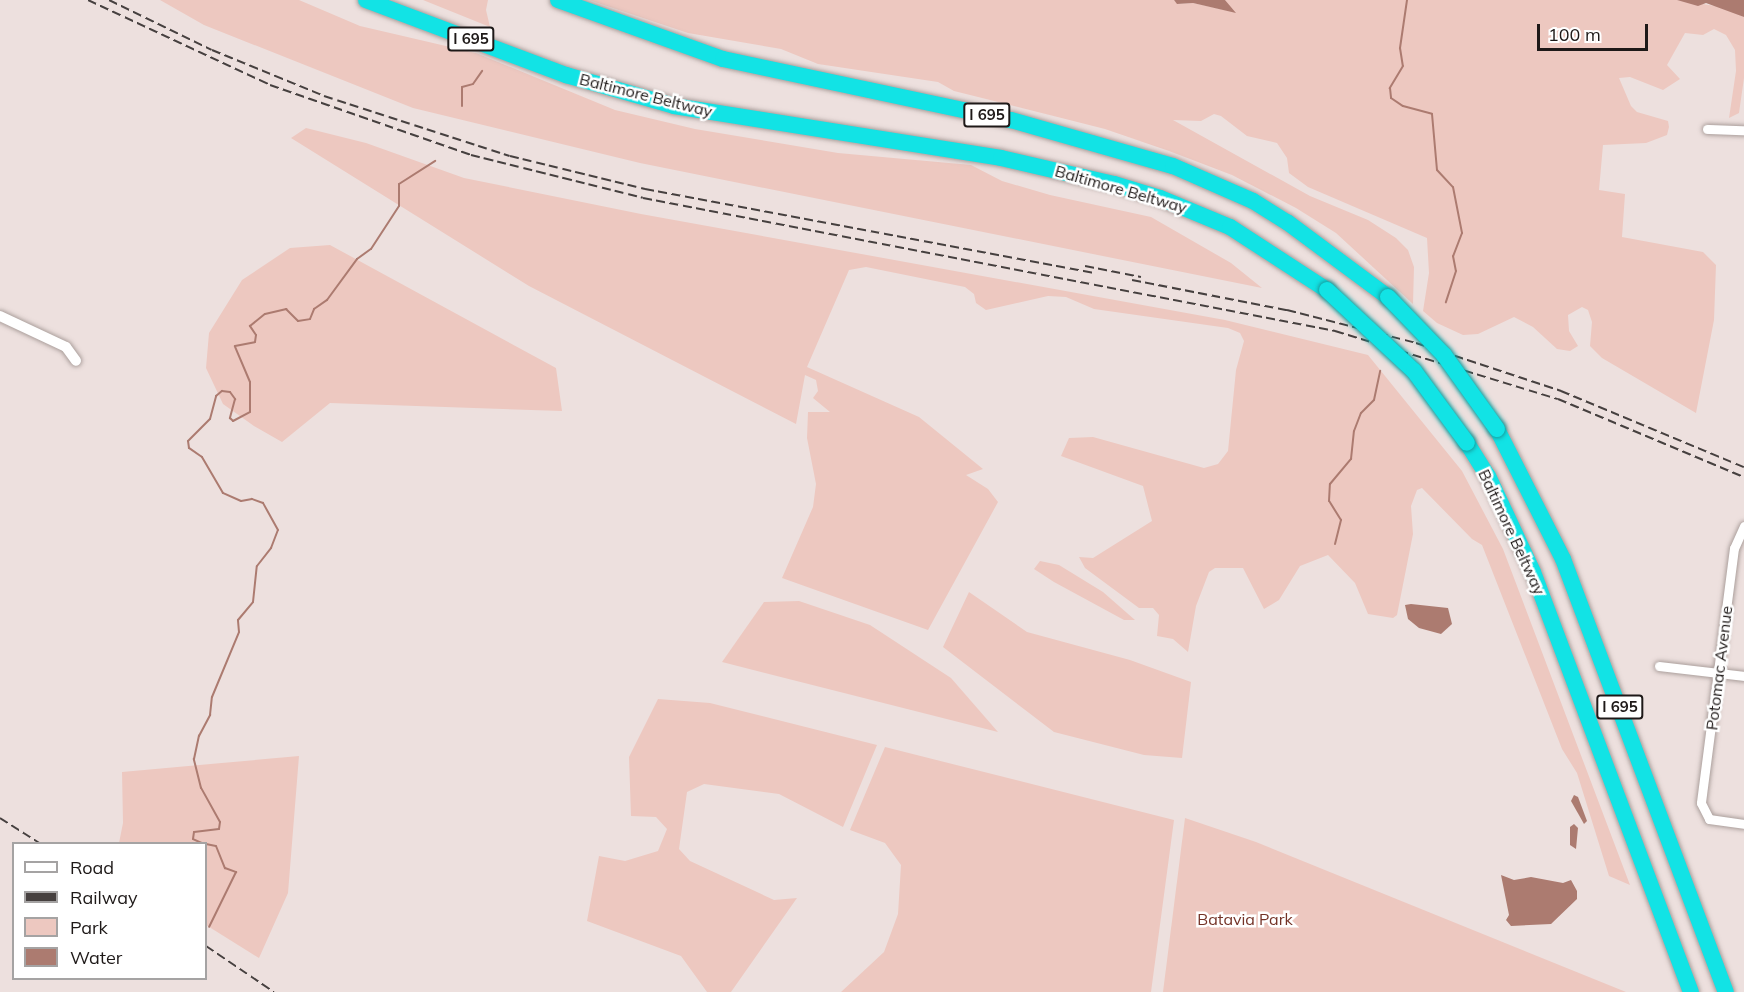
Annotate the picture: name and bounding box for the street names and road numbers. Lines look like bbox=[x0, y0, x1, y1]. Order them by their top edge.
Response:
road number: I 695 bbox=[447, 27, 495, 51]
street label: Baltimore Beltway bbox=[578, 69, 714, 121]
road number: I 695 bbox=[963, 103, 1011, 127]
street label: Baltimore Beltway bbox=[1053, 161, 1189, 217]
street label: Baltimore Beltway bbox=[1474, 466, 1550, 598]
street label: Potomac Avenue bbox=[1702, 605, 1736, 731]
road number: I 695 bbox=[1596, 695, 1644, 719]

